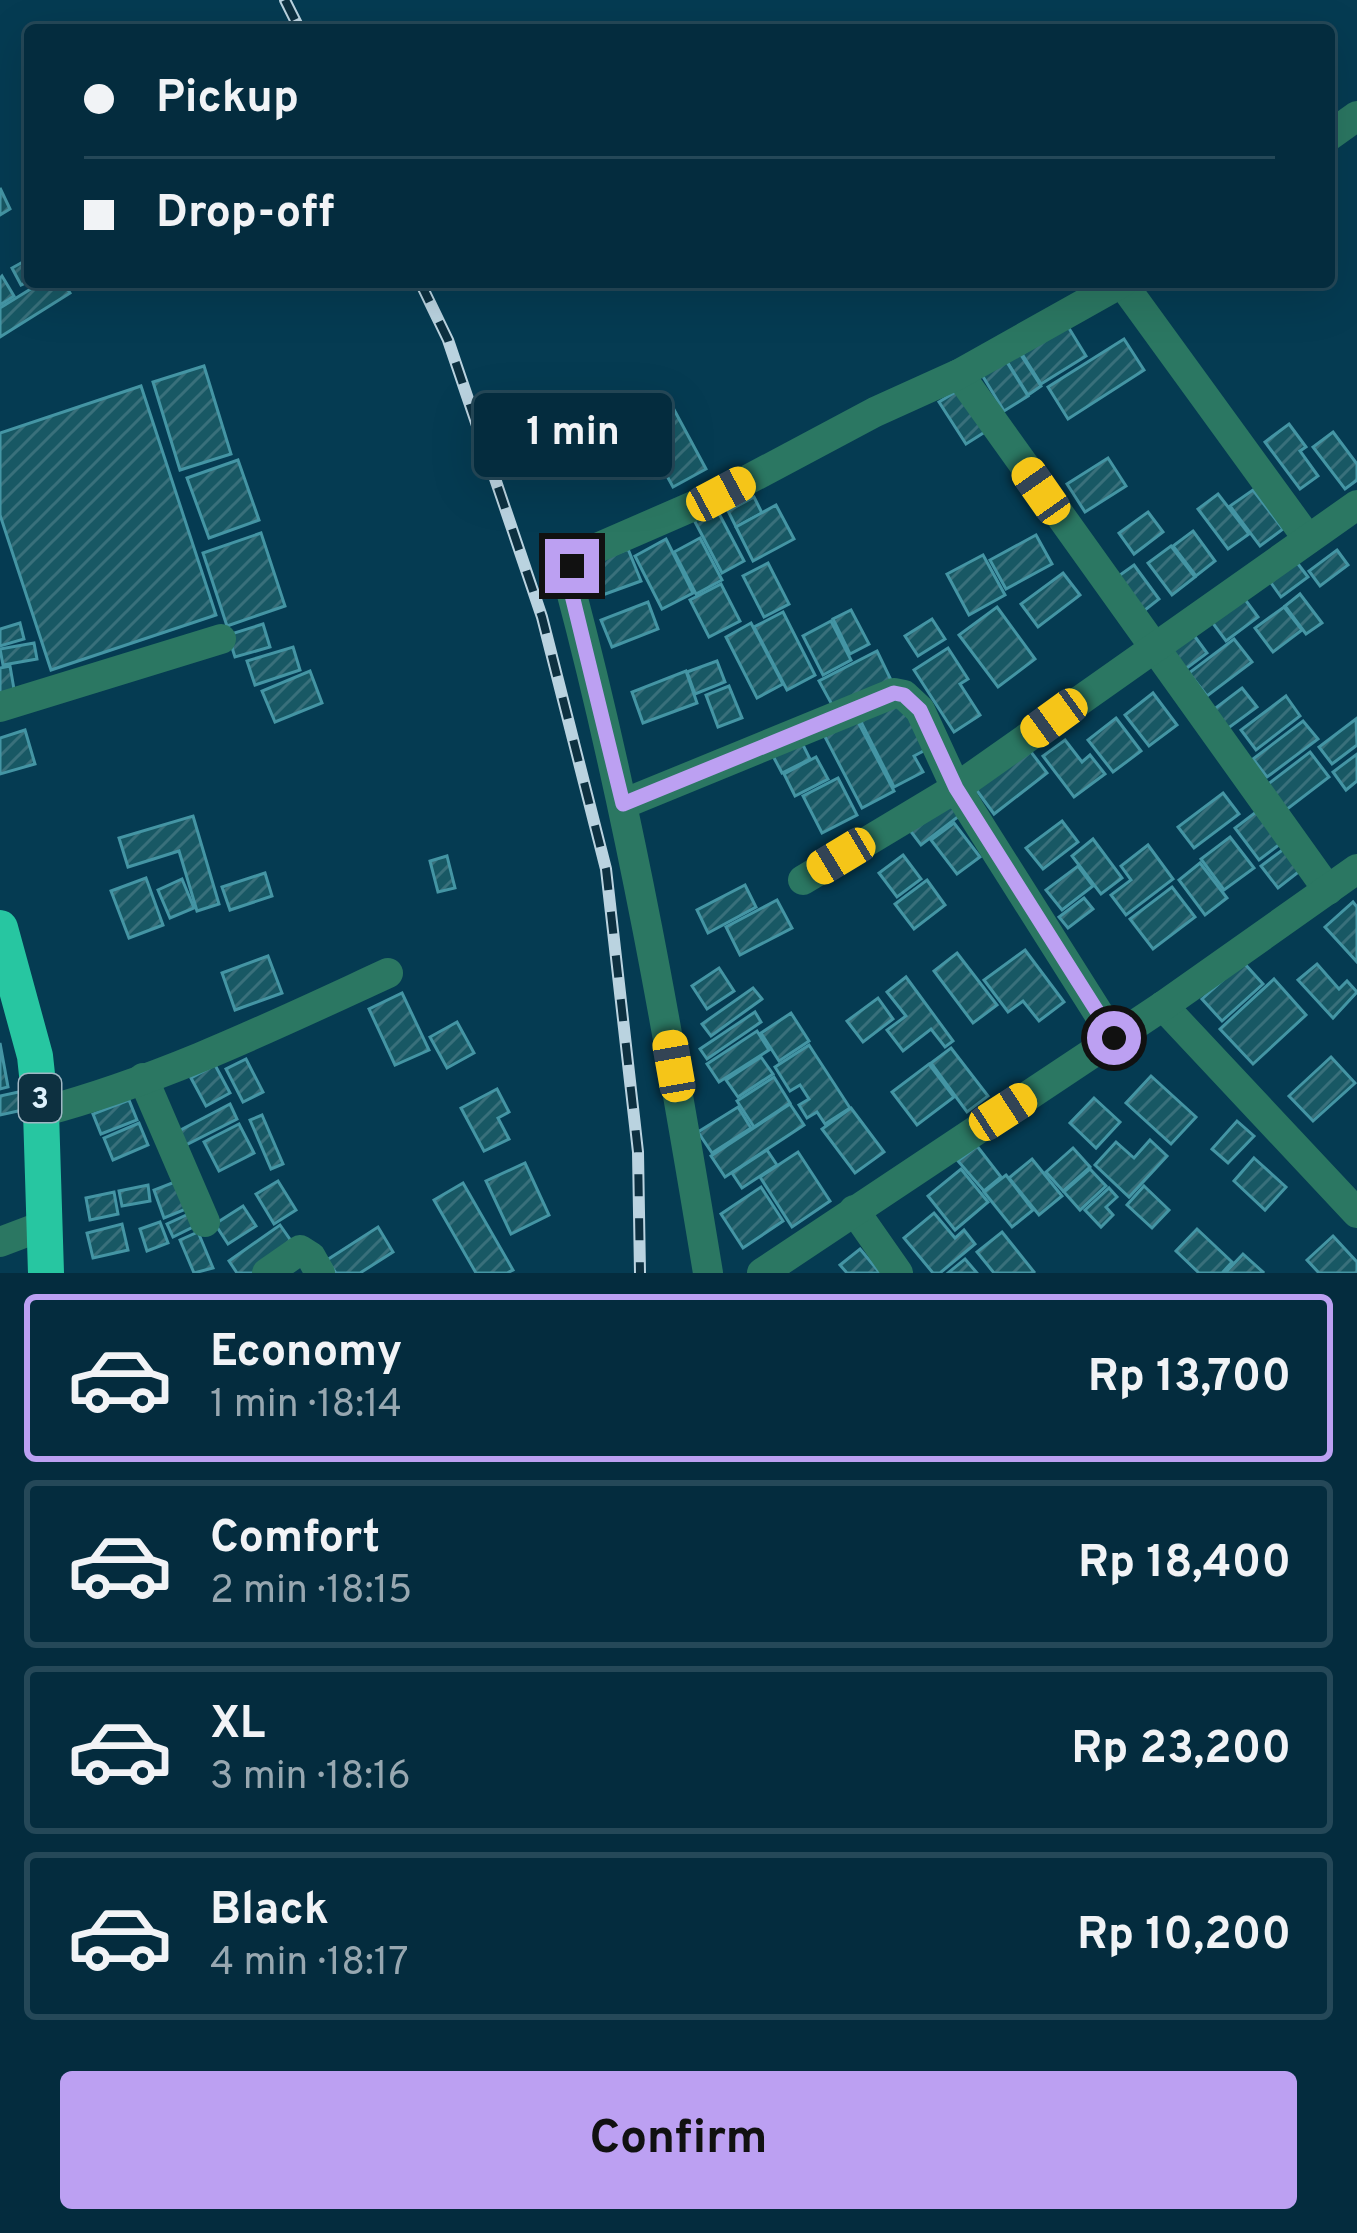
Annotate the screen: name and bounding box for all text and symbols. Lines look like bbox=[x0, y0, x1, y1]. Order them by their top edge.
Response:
text: Pickup bbox=[156, 71, 299, 128]
text: Drop-off bbox=[156, 186, 335, 243]
callout: 1 min bbox=[473, 392, 671, 476]
text: 1 min bbox=[526, 410, 620, 459]
car bbox=[1006, 451, 1076, 531]
car bbox=[681, 461, 761, 527]
route end bbox=[545, 539, 599, 593]
car bbox=[1014, 682, 1094, 754]
car bbox=[801, 822, 881, 890]
route start bbox=[1087, 1011, 1141, 1065]
car bbox=[650, 1027, 698, 1105]
road number: 3 bbox=[19, 1074, 61, 1122]
car bbox=[963, 1077, 1043, 1147]
icon: car bbox=[66, 1324, 174, 1432]
text: Economy bbox=[210, 1325, 402, 1382]
text: Rp 13,700 bbox=[1088, 1350, 1291, 1407]
text: 1 min · 18:14 bbox=[210, 1382, 402, 1431]
icon: car bbox=[66, 1510, 174, 1618]
text: Comfort bbox=[210, 1511, 380, 1568]
text: Rp 18,400 bbox=[1078, 1536, 1291, 1593]
text: 2 min · 18:15 bbox=[210, 1568, 412, 1617]
icon: car bbox=[66, 1696, 174, 1804]
text: XL bbox=[210, 1697, 265, 1754]
text: Rp 23,200 bbox=[1071, 1722, 1291, 1779]
text: 3 min · 18:16 bbox=[210, 1754, 411, 1803]
icon: car bbox=[66, 1882, 174, 1990]
text: Black bbox=[210, 1883, 329, 1940]
text: Rp 10,200 bbox=[1077, 1908, 1291, 1965]
text: 4 min · 18:17 bbox=[210, 1940, 409, 1989]
button: Confirm bbox=[60, 2071, 1297, 2209]

